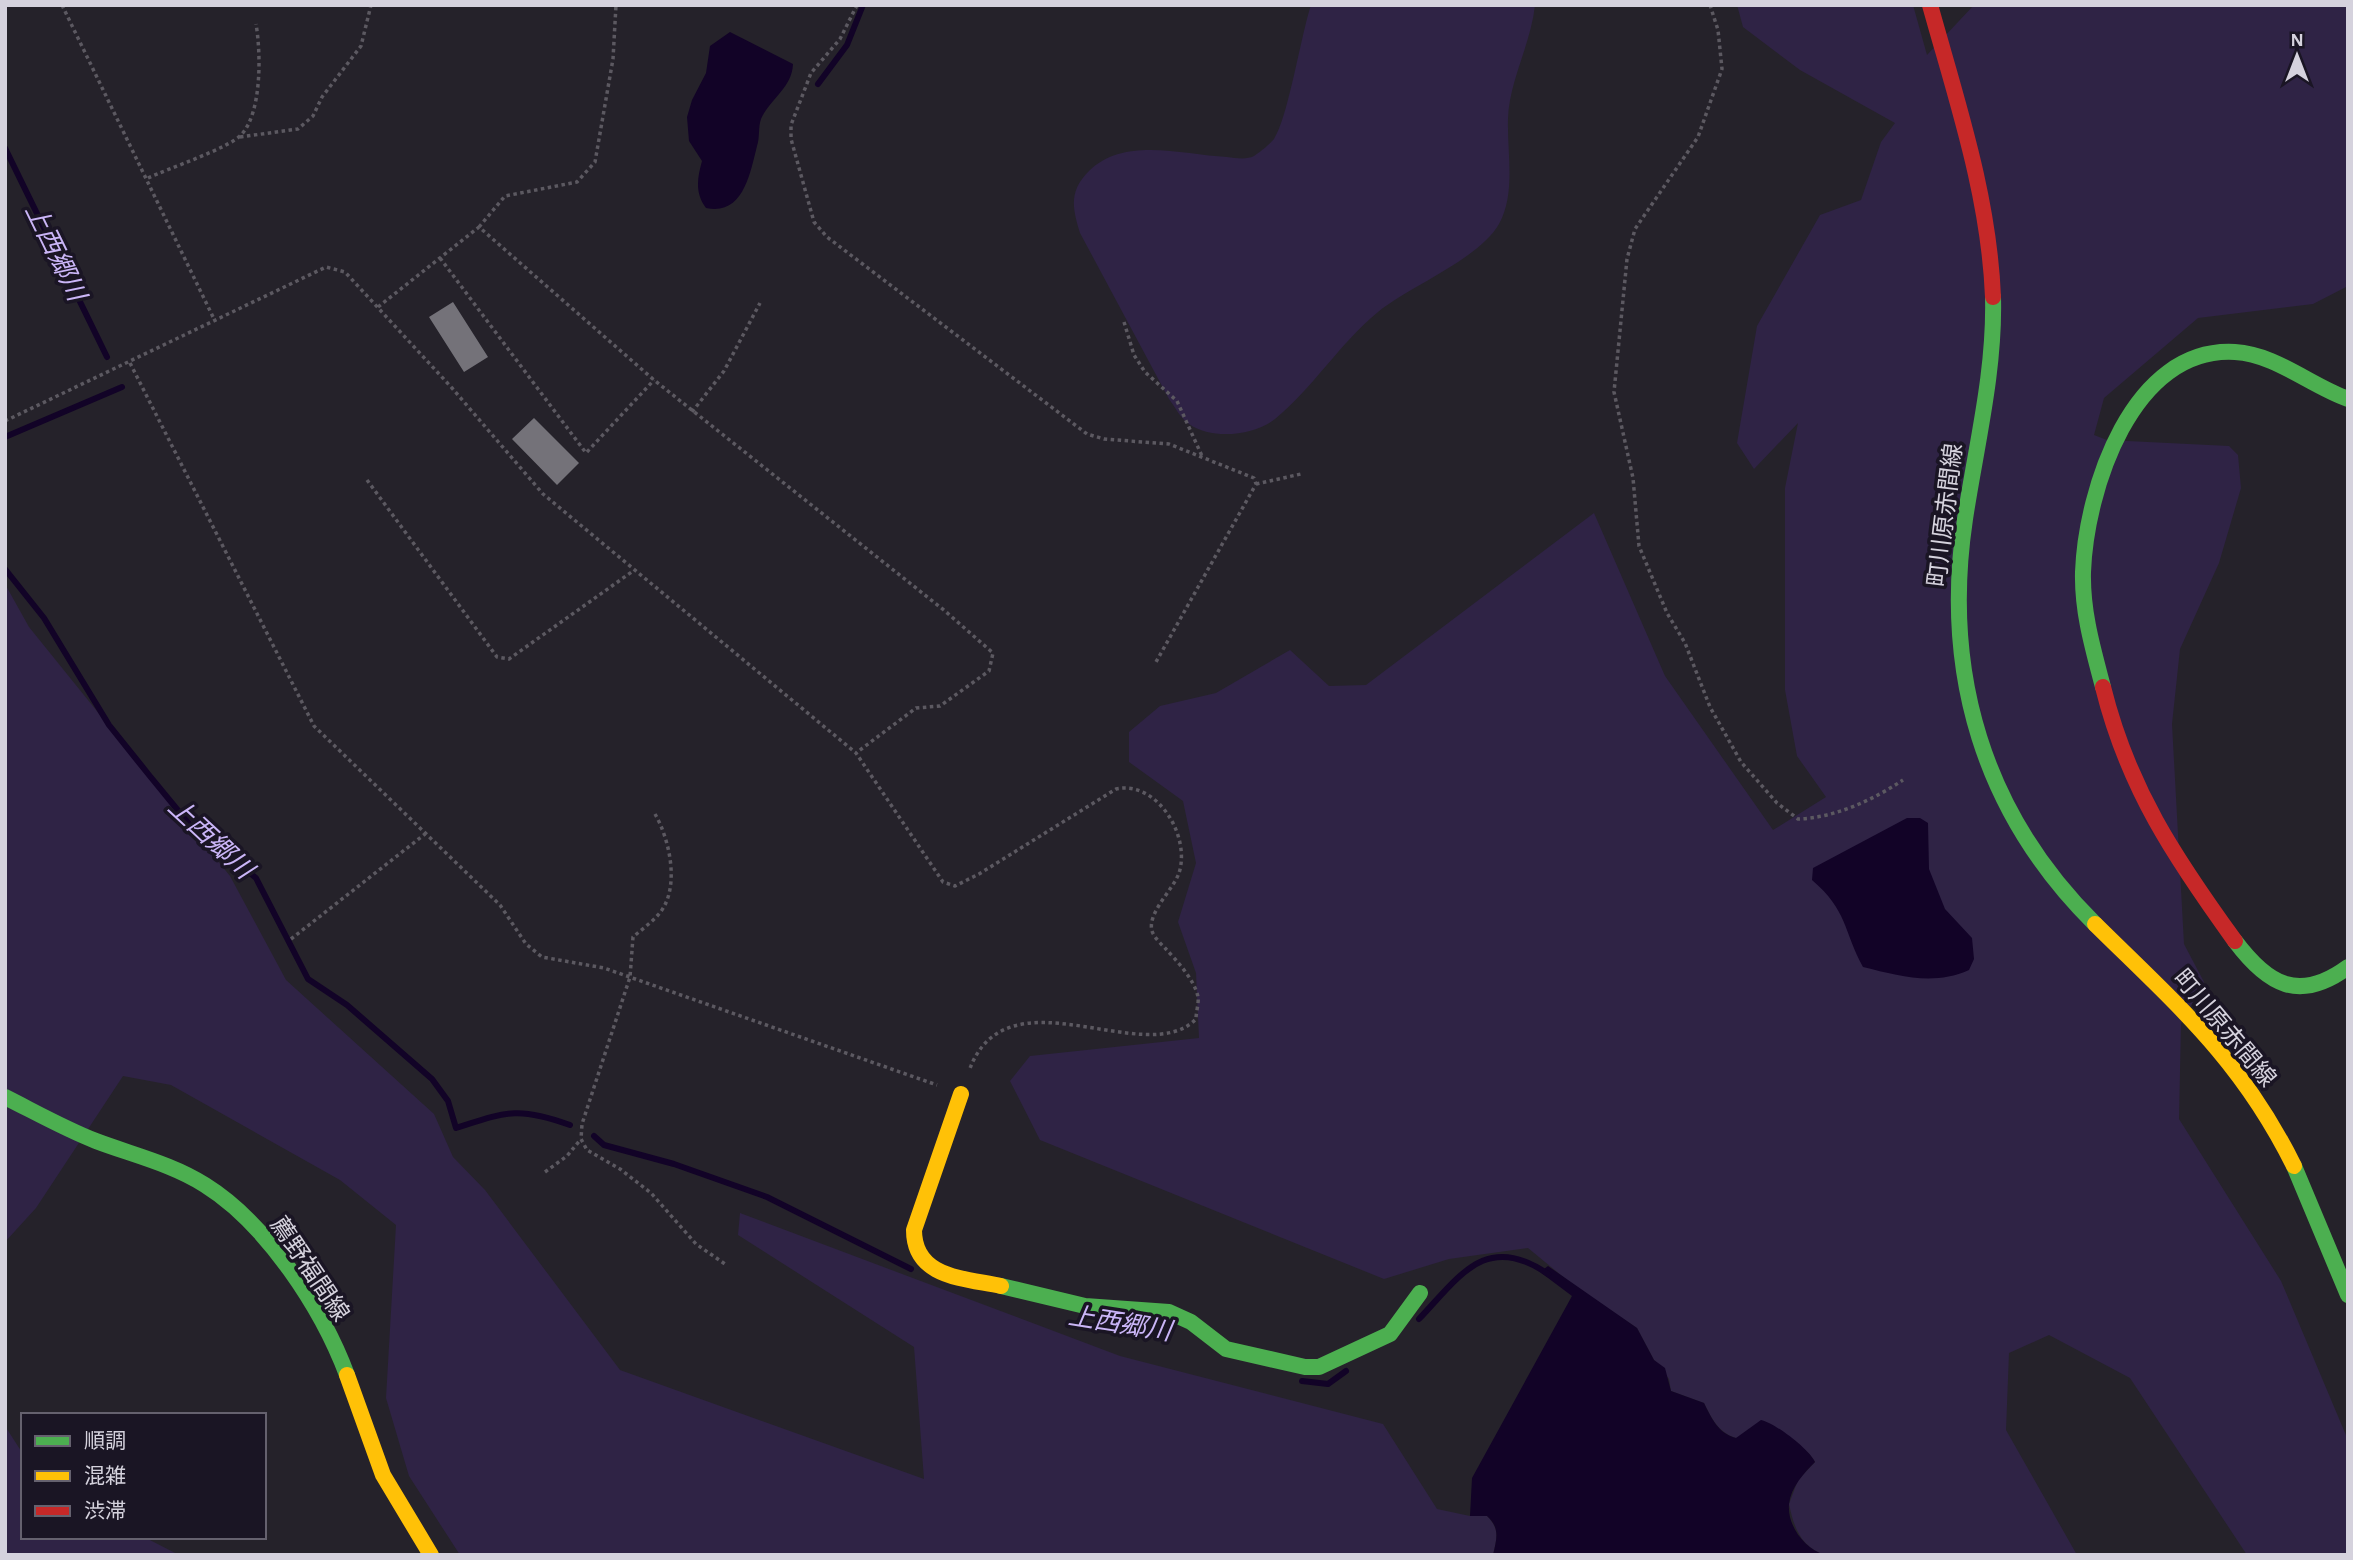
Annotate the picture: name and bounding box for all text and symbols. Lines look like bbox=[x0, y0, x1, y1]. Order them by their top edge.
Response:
north arrow bbox=[2262, 21, 2332, 91]
text: N bbox=[2290, 31, 2304, 50]
water label: 上西郷川 bbox=[21, 200, 92, 308]
street label: 町川原赤間線 bbox=[1923, 442, 1967, 588]
water label: 上西郷川 bbox=[163, 793, 260, 886]
street label: 町川原赤間線 bbox=[2169, 964, 2281, 1092]
street label: 薦野福間線 bbox=[266, 1212, 354, 1326]
water label: 上西郷川 bbox=[1066, 1302, 1176, 1345]
legend bbox=[21, 1413, 266, 1539]
text: 順調 bbox=[84, 1430, 126, 1452]
text: 混雑 bbox=[84, 1465, 126, 1487]
text: 渋滞 bbox=[84, 1500, 126, 1522]

